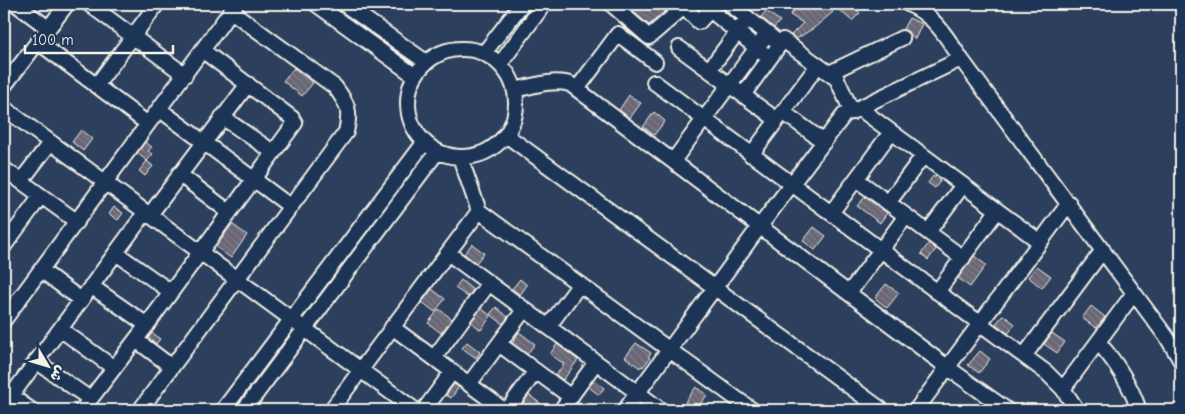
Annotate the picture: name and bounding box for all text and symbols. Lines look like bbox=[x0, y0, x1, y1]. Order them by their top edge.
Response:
scale bar bbox=[25, 22, 172, 54]
text: 100 m bbox=[32, 31, 74, 49]
north arrow bbox=[22, 342, 72, 392]
text: ش bbox=[46, 362, 69, 385]

